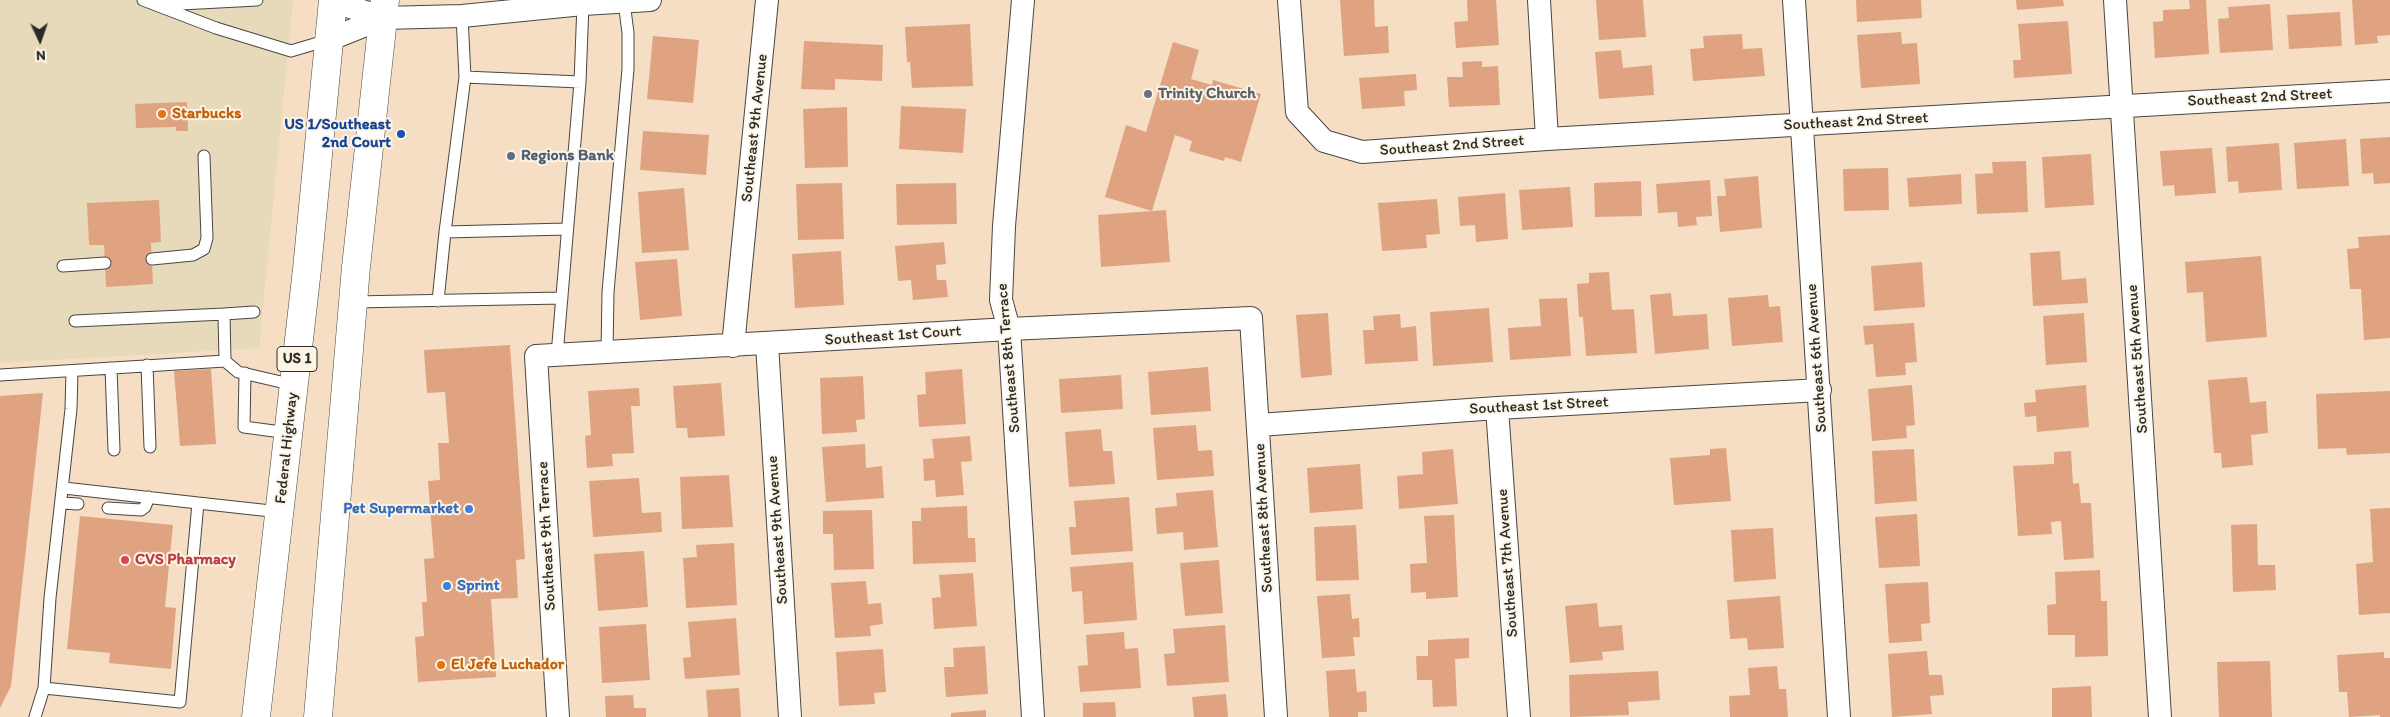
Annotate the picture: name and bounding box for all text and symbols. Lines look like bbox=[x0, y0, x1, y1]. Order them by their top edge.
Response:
north arrow bbox=[15, 15, 65, 65]
text: N bbox=[36, 47, 46, 64]
street label: Southeast 9th Avenue bbox=[738, 53, 772, 203]
place label: Trinity Church bbox=[1158, 84, 1256, 104]
street label: Southeast 2nd Street bbox=[2187, 85, 2333, 111]
marker: Trinity Church bbox=[1142, 88, 1154, 100]
place label: Starbucks bbox=[172, 104, 241, 124]
marker: Starbucks bbox=[156, 108, 168, 120]
street label: Southeast 2nd Street bbox=[1783, 109, 1929, 135]
place label: US 1/Southeast 2nd Court bbox=[284, 115, 391, 153]
marker: US 1/Southeast 2nd Court bbox=[395, 128, 407, 140]
street label: Southeast 2nd Street bbox=[1379, 131, 1525, 161]
place label: Regions Bank bbox=[521, 146, 614, 166]
marker: Regions Bank bbox=[505, 150, 517, 162]
street label: Southeast 8th Terrace bbox=[993, 282, 1025, 434]
street label: Southeast 6th Avenue bbox=[1802, 283, 1832, 433]
street label: Southeast 5th Avenue bbox=[2123, 284, 2153, 434]
street label: Southeast 1st Court bbox=[824, 322, 962, 350]
road number: US 1 bbox=[277, 346, 317, 372]
street label: Federal Highway bbox=[272, 391, 302, 505]
street label: Southeast 1st Street bbox=[1469, 393, 1609, 419]
street label: Southeast 8th Avenue bbox=[1250, 443, 1278, 593]
street label: Southeast 9th Avenue bbox=[763, 455, 793, 605]
street label: Southeast 9th Terrace bbox=[533, 461, 561, 611]
street label: Southeast 7th Avenue bbox=[1493, 488, 1523, 638]
place label: Pet Supermarket bbox=[343, 499, 459, 519]
marker: Pet Supermarket bbox=[463, 503, 475, 515]
place label: CVS Pharmacy bbox=[135, 550, 236, 570]
marker: CVS Pharmacy bbox=[119, 554, 131, 566]
place label: Sprint bbox=[457, 576, 500, 596]
marker: Sprint bbox=[441, 580, 453, 592]
place label: El Jefe Luchador bbox=[451, 655, 564, 675]
marker: El Jefe Luchador bbox=[435, 659, 447, 671]

